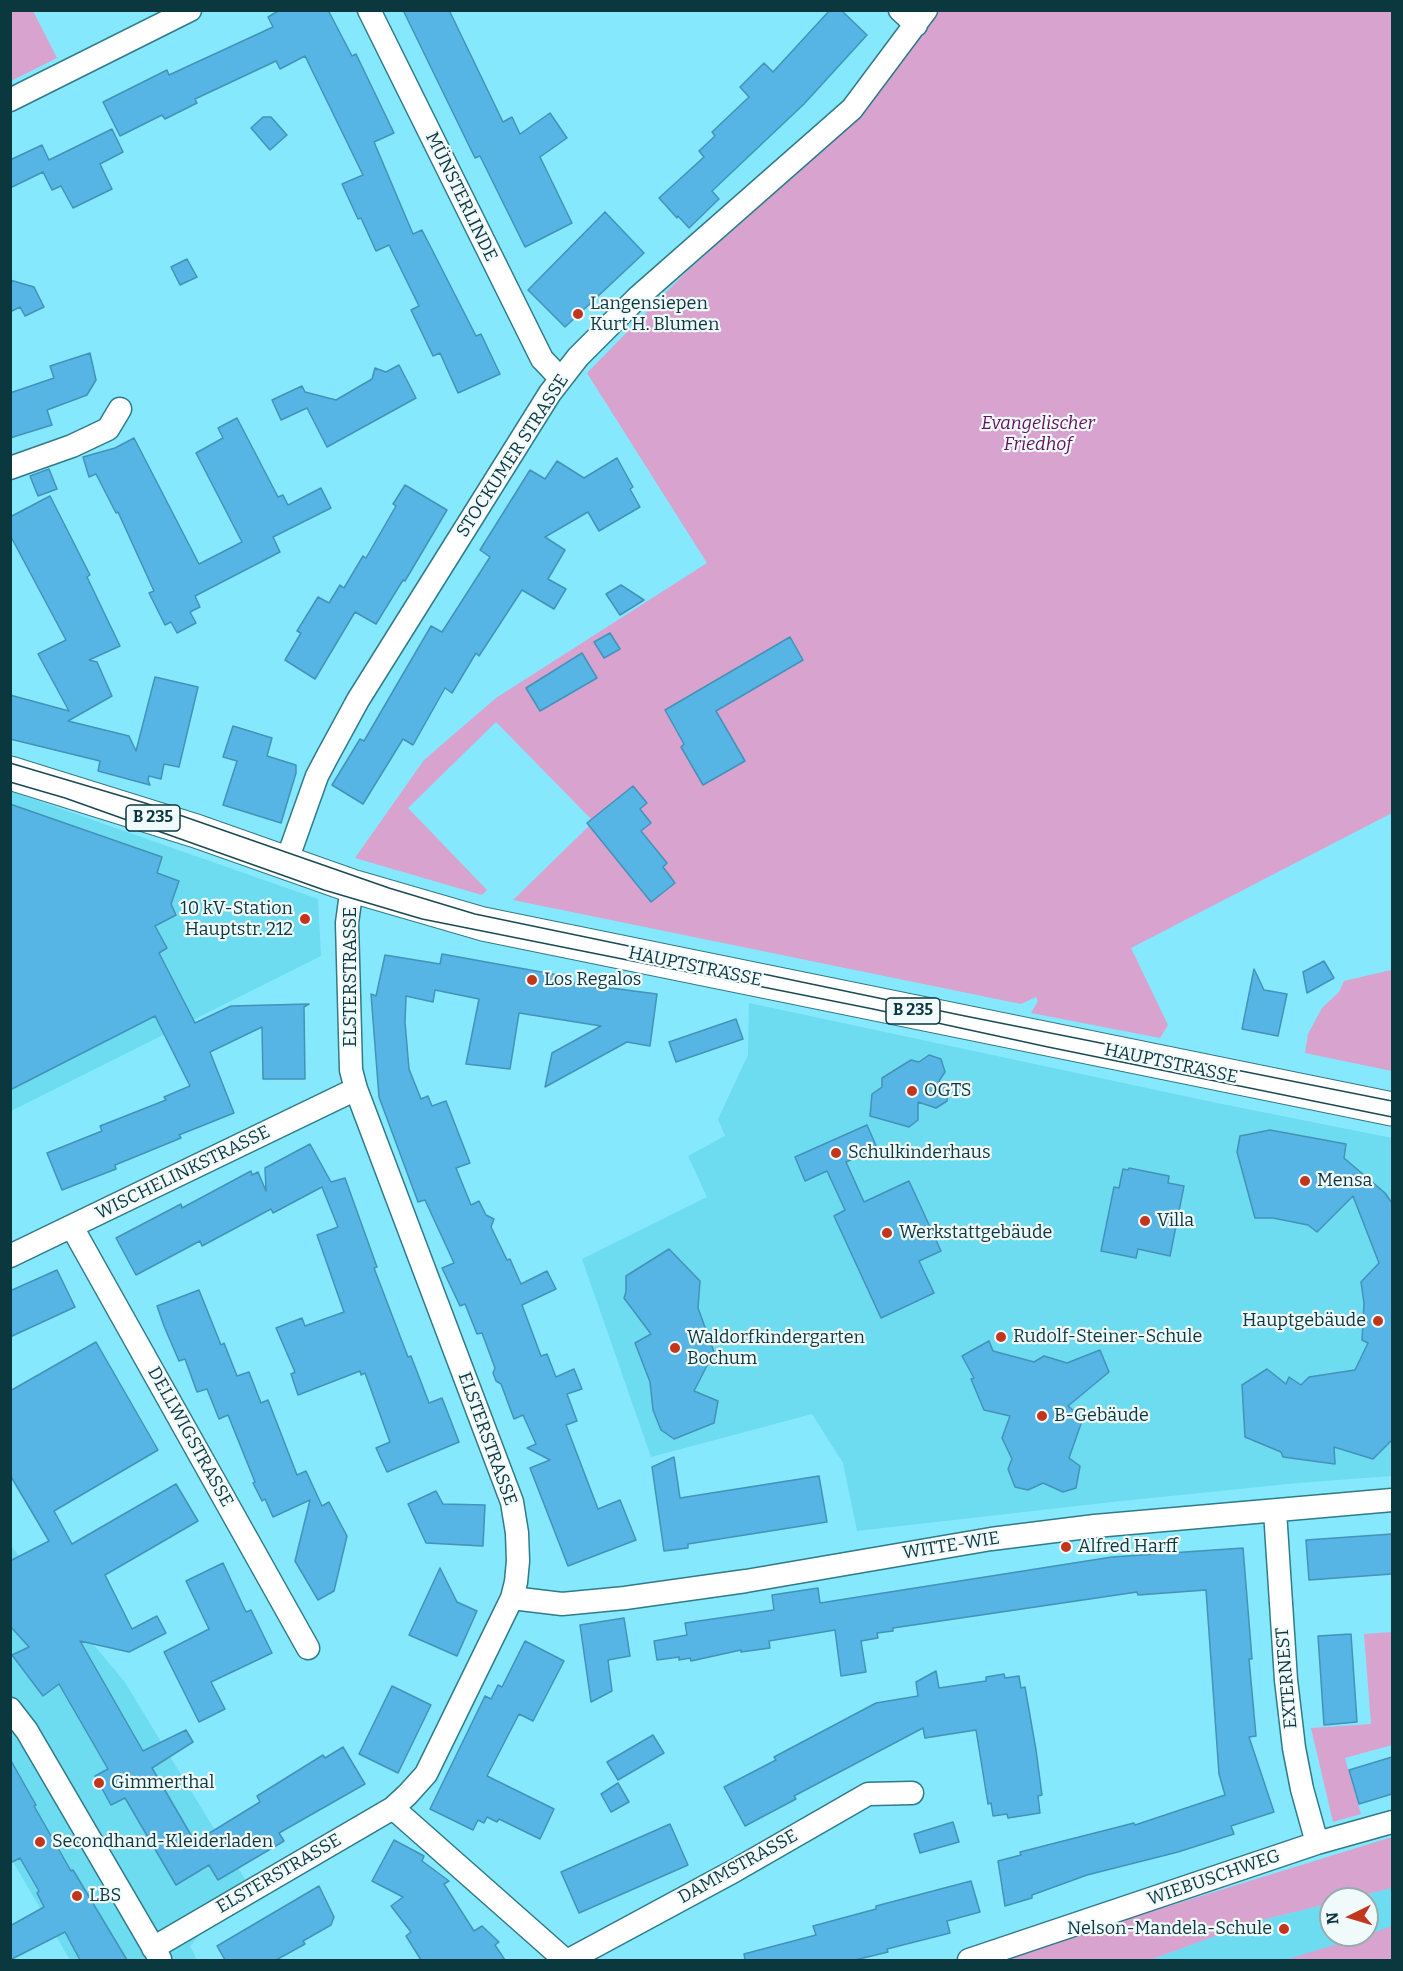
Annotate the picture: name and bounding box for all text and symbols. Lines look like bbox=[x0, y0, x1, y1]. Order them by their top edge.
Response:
street label: MÜNSTERLINDE bbox=[420, 129, 502, 265]
place label: Langensiepen Kurt H. Blumen bbox=[590, 293, 719, 336]
marker: Langensiepen Kurt H. Blumen bbox=[571, 307, 585, 321]
street label: STOCKUMER STRASSE bbox=[452, 371, 574, 541]
park label: Evangelischer Friedhof bbox=[981, 413, 1095, 456]
road number: B 235 bbox=[126, 805, 180, 831]
place label: 10 kV-Station Hauptstr. 212 bbox=[180, 898, 293, 940]
street label: ELSTERSTRASSE bbox=[340, 907, 362, 1047]
marker: 10 kV-Station Hauptstr. 212 bbox=[298, 912, 312, 926]
street label: HAUPTSTRASSE bbox=[626, 942, 764, 992]
place label: Los Regalos bbox=[544, 969, 641, 991]
marker: Los Regalos bbox=[525, 973, 539, 987]
road number: B 235 bbox=[886, 998, 940, 1024]
street label: HAUPTSTRASSE bbox=[1102, 1039, 1240, 1089]
place label: OGTS bbox=[924, 1080, 972, 1102]
marker: OGTS bbox=[905, 1084, 919, 1098]
street label: WISCHELINKSTRASSE bbox=[92, 1121, 274, 1225]
place label: Schulkinderhaus bbox=[848, 1142, 991, 1164]
marker: Schulkinderhaus bbox=[829, 1146, 843, 1160]
place label: Mensa bbox=[1317, 1170, 1372, 1192]
marker: Mensa bbox=[1298, 1174, 1312, 1188]
place label: Villa bbox=[1157, 1210, 1194, 1232]
marker: Villa bbox=[1138, 1214, 1152, 1228]
place label: Werkstattgebäude bbox=[899, 1222, 1052, 1244]
marker: Werkstattgebäude bbox=[880, 1226, 894, 1240]
place label: Hauptgebäude bbox=[1242, 1310, 1366, 1332]
marker: Hauptgebäude bbox=[1371, 1314, 1385, 1328]
place label: Rudolf-Steiner-Schule bbox=[1013, 1326, 1202, 1348]
place label: Waldorfkindergarten Bochum bbox=[687, 1327, 865, 1370]
marker: Rudolf-Steiner-Schule bbox=[994, 1330, 1008, 1344]
marker: Waldorfkindergarten Bochum bbox=[668, 1341, 682, 1355]
street label: DELLWIGSTRASSE bbox=[143, 1363, 237, 1511]
street label: ELSTERSTRASSE bbox=[453, 1369, 521, 1509]
place label: B-Gebäude bbox=[1054, 1405, 1149, 1427]
marker: B-Gebäude bbox=[1035, 1409, 1049, 1423]
street label: WITTE-WIE bbox=[901, 1528, 1001, 1564]
place label: Alfred Harff bbox=[1078, 1536, 1178, 1558]
marker: Alfred Harff bbox=[1059, 1540, 1073, 1554]
street label: EXTERNEST bbox=[1272, 1626, 1302, 1730]
place label: Gimmerthal bbox=[111, 1772, 214, 1794]
marker: Gimmerthal bbox=[92, 1776, 106, 1790]
street label: DAMMSTRASSE bbox=[675, 1825, 801, 1909]
street label: ELSTERSTRASSE bbox=[213, 1830, 345, 1918]
place label: Secondhand-Kleiderladen bbox=[52, 1831, 273, 1853]
marker: Secondhand-Kleiderladen bbox=[33, 1835, 47, 1849]
street label: WIEBUSCHWEG bbox=[1145, 1845, 1283, 1911]
place label: LBS bbox=[89, 1885, 121, 1907]
north arrow bbox=[1319, 1887, 1379, 1947]
marker: LBS bbox=[70, 1889, 84, 1903]
text: N bbox=[1323, 1911, 1343, 1925]
place label: Nelson-Mandela-Schule bbox=[1067, 1918, 1272, 1940]
marker: Nelson-Mandela-Schule bbox=[1277, 1922, 1291, 1936]

